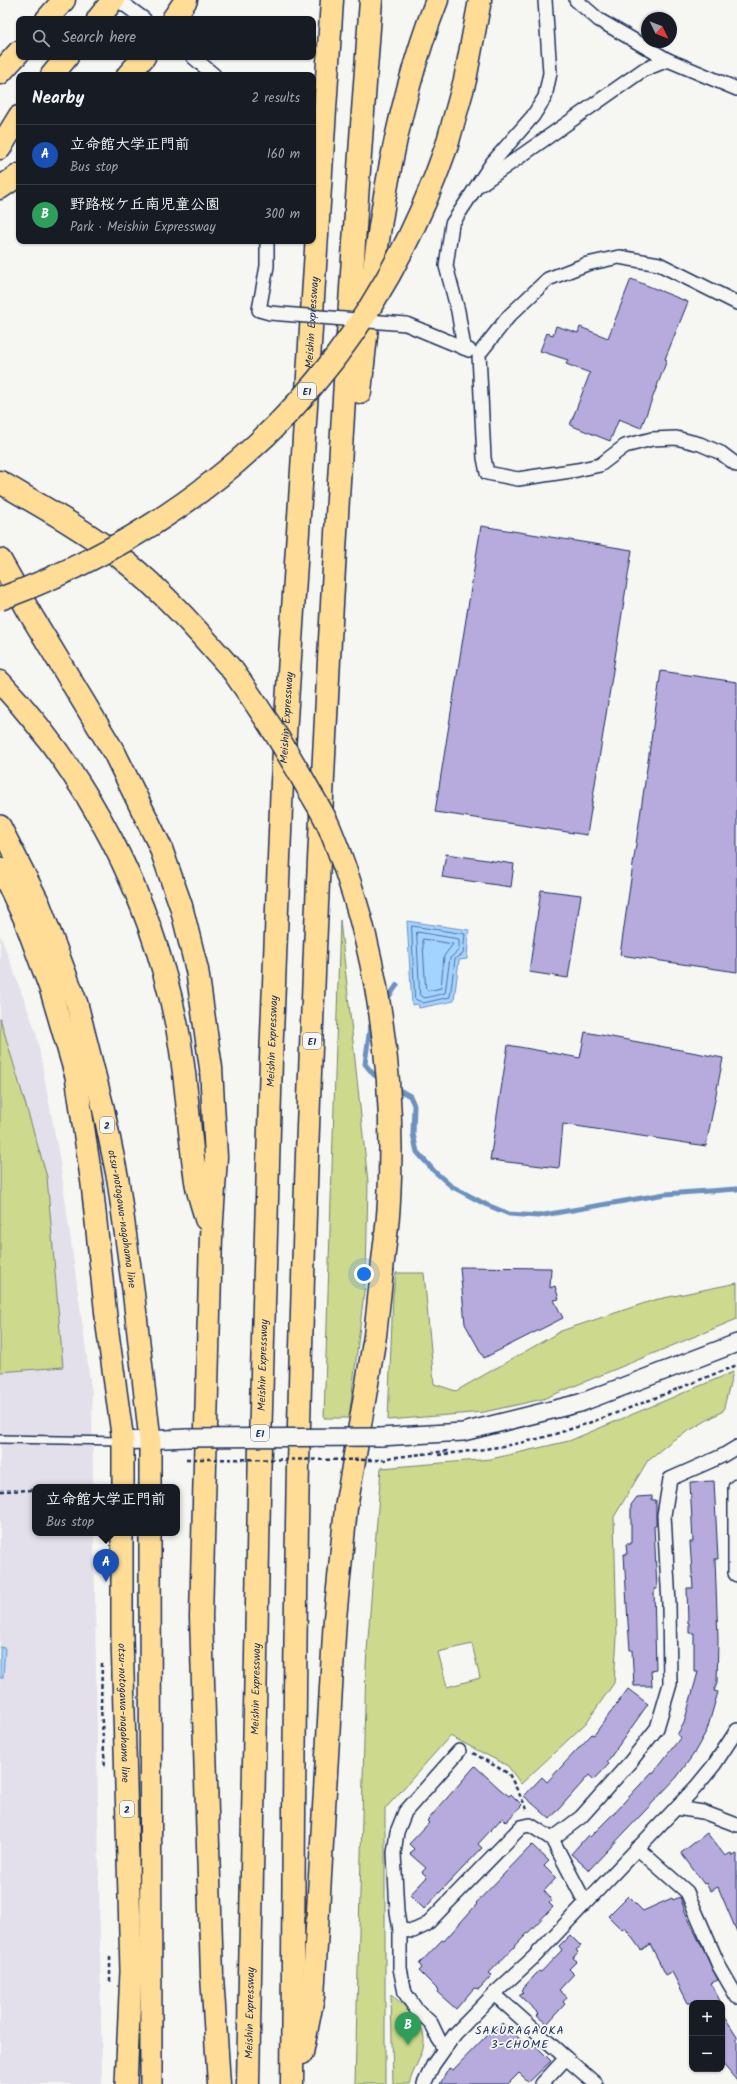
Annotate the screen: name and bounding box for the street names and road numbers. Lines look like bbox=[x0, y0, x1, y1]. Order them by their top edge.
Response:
street label: Meishin Expressway bbox=[300, 275, 324, 369]
road number: E1 bbox=[298, 383, 316, 399]
street label: Meishin Expressway bbox=[275, 670, 299, 764]
street label: Meishin Expressway bbox=[262, 994, 284, 1088]
road number: E1 bbox=[303, 1033, 321, 1049]
road number: 2 bbox=[100, 1117, 114, 1133]
street label: otsu-notogawa-nagahama line bbox=[102, 1148, 141, 1289]
street label: Meishin Expressway bbox=[253, 1318, 274, 1411]
road number: E1 bbox=[251, 1425, 269, 1441]
street label: Meishin Expressway bbox=[247, 1642, 266, 1735]
street label: otsu-notogawa-nagahama line bbox=[112, 1643, 134, 1783]
road number: 2 bbox=[120, 1801, 134, 1817]
street label: Meishin Expressway bbox=[240, 1966, 260, 2059]

